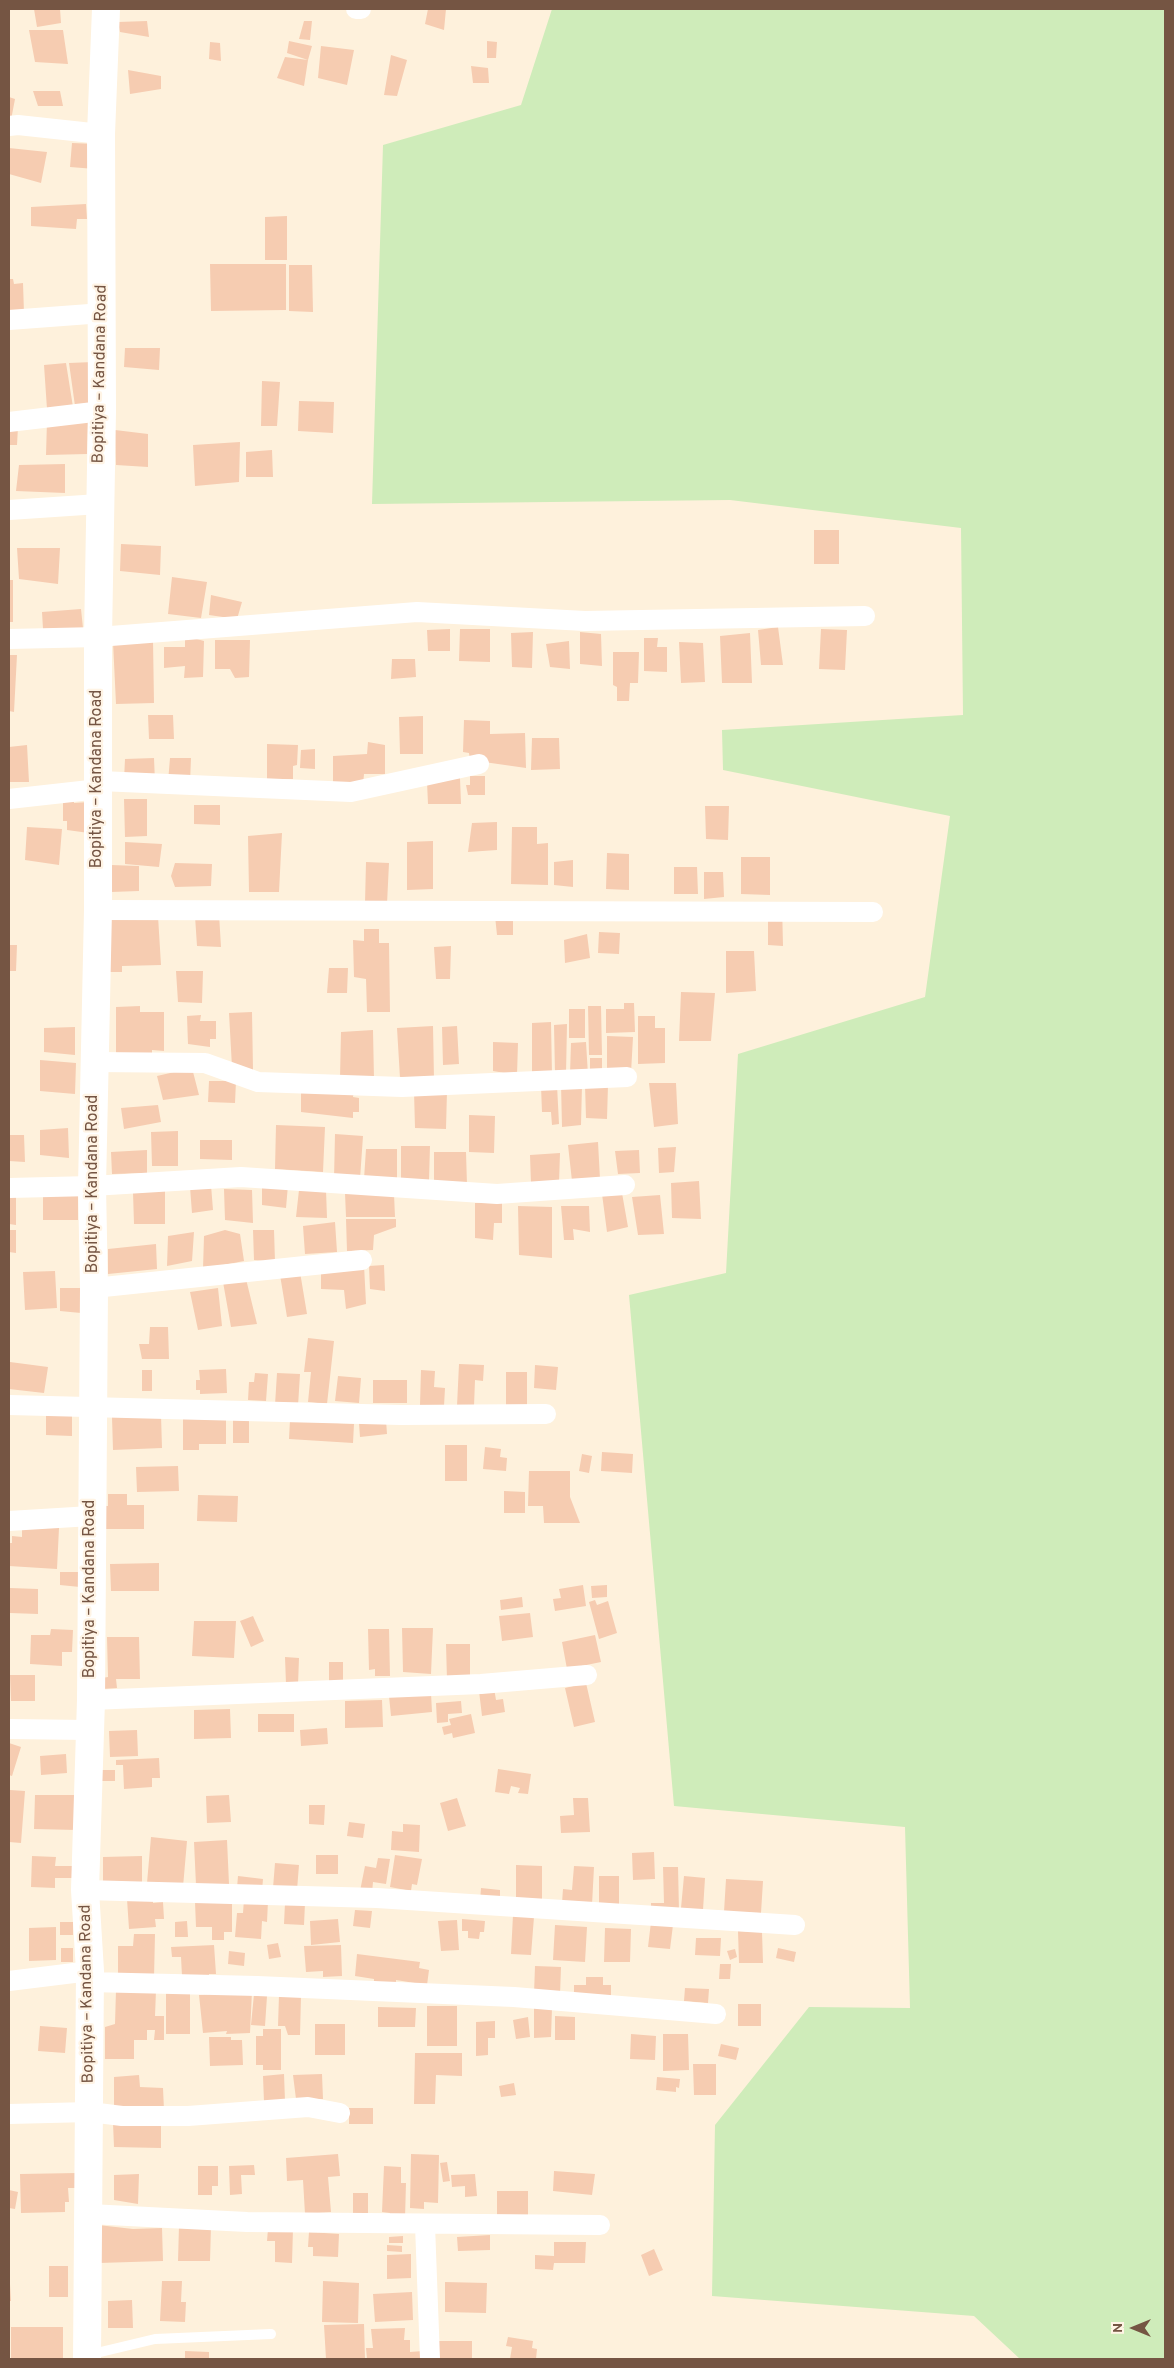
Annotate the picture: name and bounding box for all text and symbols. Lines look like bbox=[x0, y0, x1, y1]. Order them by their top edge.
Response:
street label: Bopitiya – Kandana Road bbox=[90, 284, 112, 464]
street label: Bopitiya – Kandana Road bbox=[88, 690, 108, 868]
street label: Bopitiya – Kandana Road bbox=[84, 1095, 104, 1273]
street label: Bopitiya – Kandana Road bbox=[81, 1500, 101, 1678]
street label: Bopitiya – Kandana Road bbox=[77, 1904, 99, 2084]
north arrow bbox=[1109, 2303, 1159, 2353]
text: N bbox=[1110, 2323, 1127, 2333]

